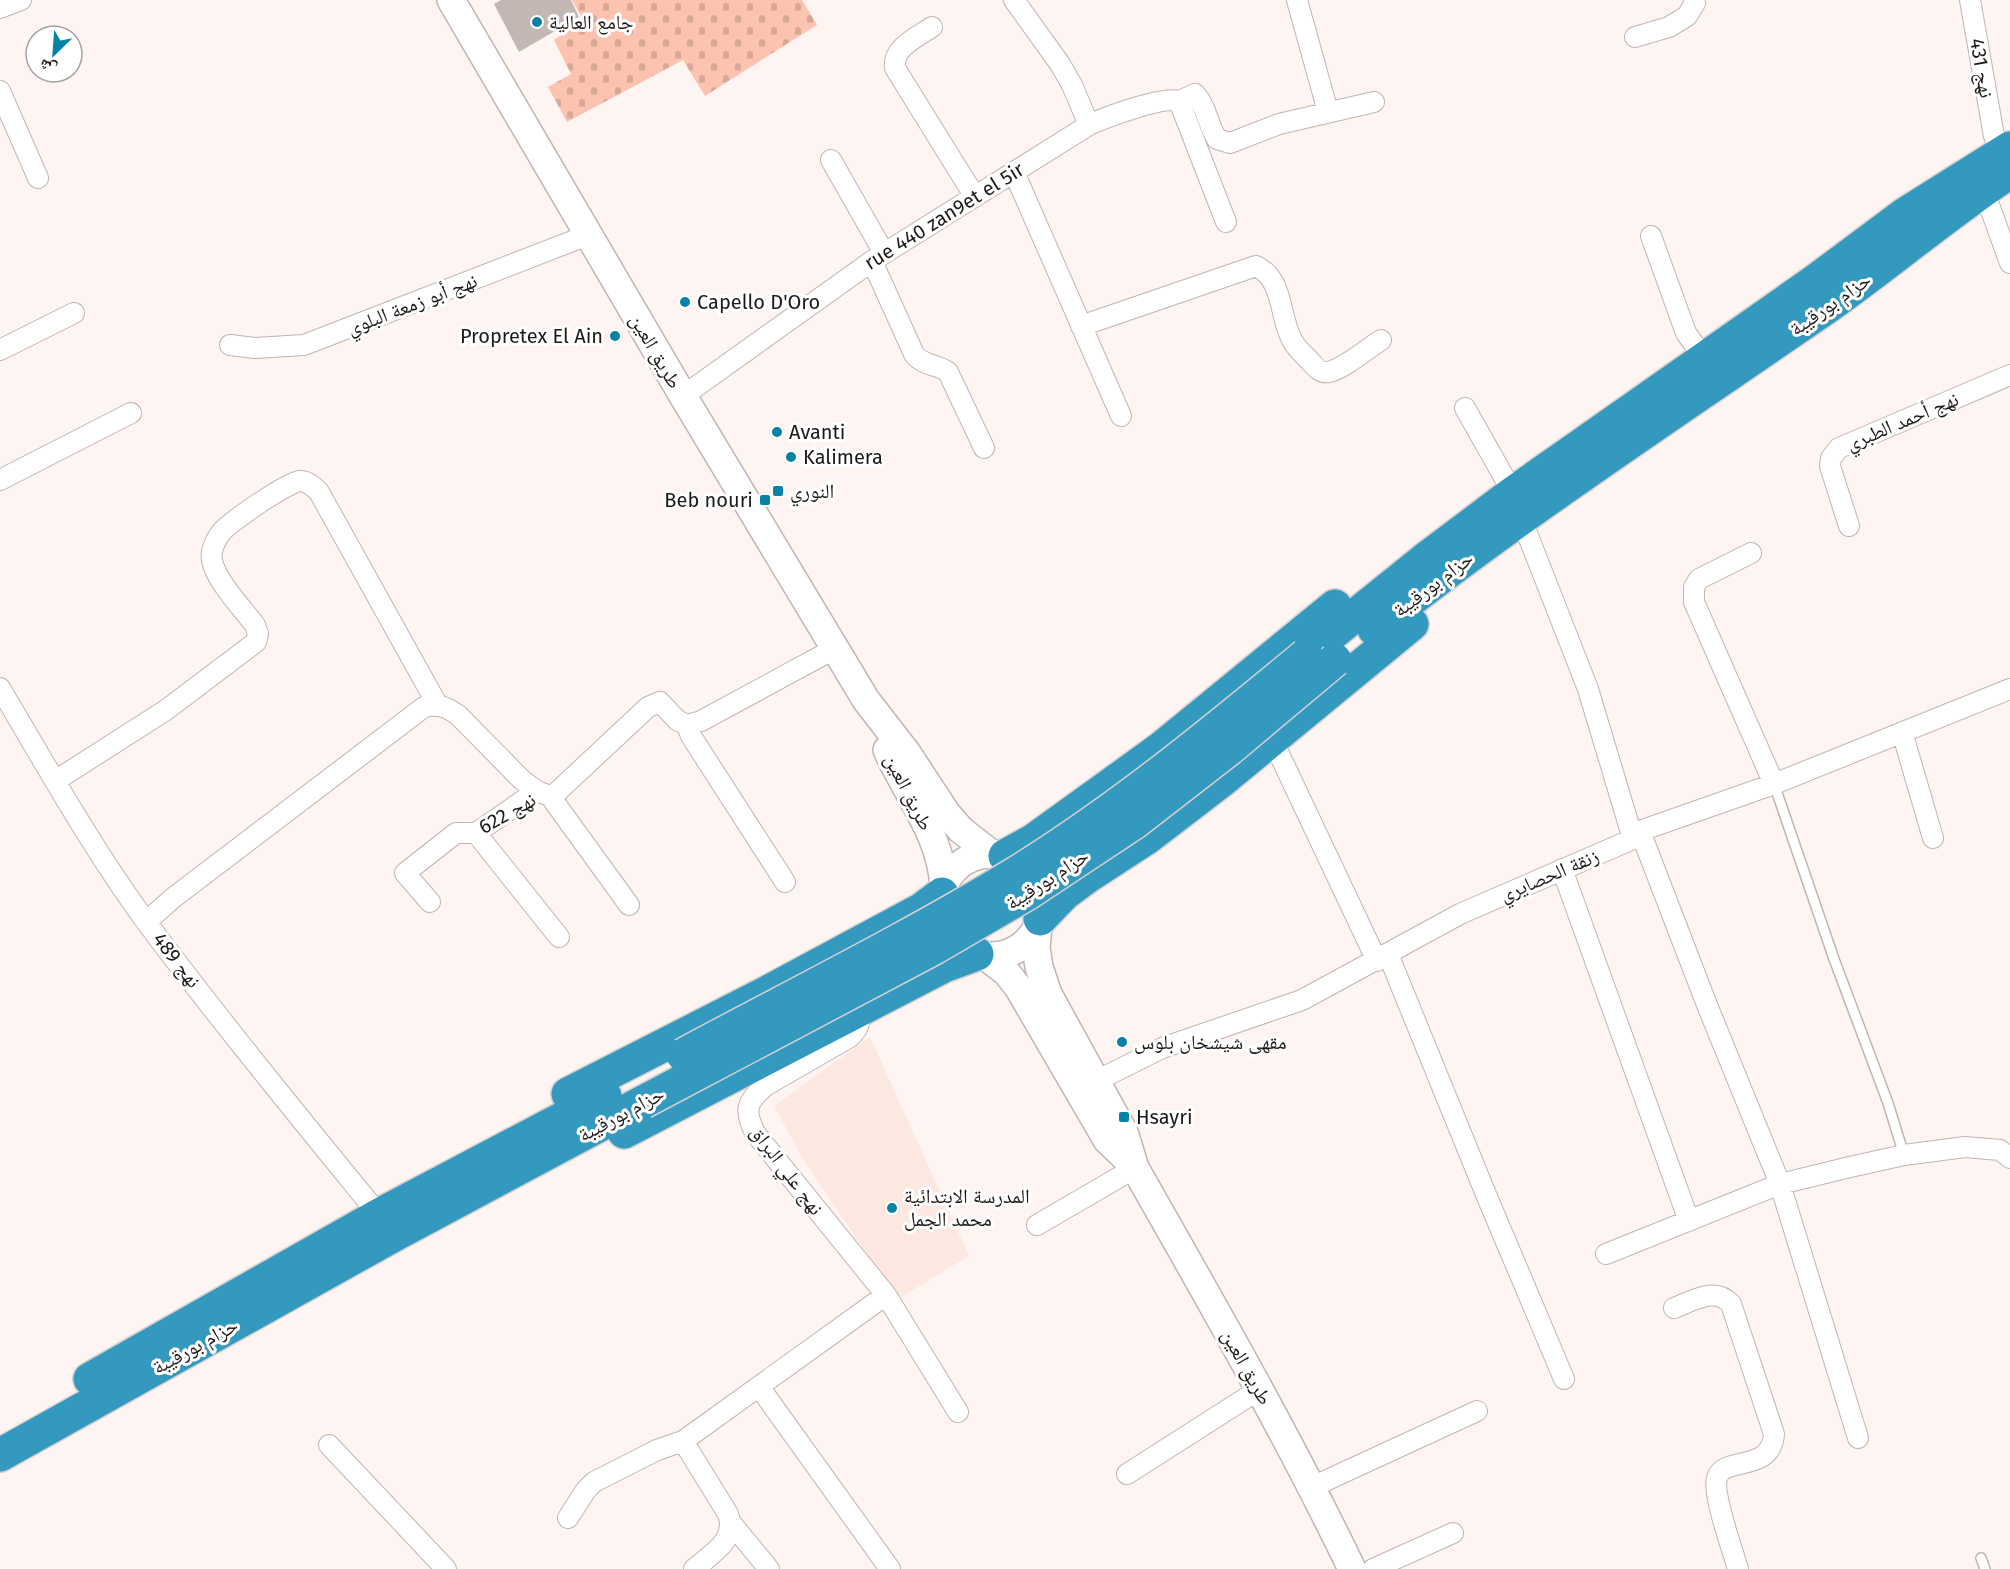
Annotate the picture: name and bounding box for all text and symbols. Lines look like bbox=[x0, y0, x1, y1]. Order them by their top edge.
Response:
place label: جامع العالية bbox=[549, 10, 634, 35]
marker: جامع العالية bbox=[530, 15, 544, 29]
north arrow bbox=[24, 24, 84, 84]
street label: نهج 431 bbox=[1964, 36, 1999, 100]
text: ش bbox=[36, 55, 60, 79]
street label: rue 440 zan9et el 5ir bbox=[860, 157, 1028, 275]
street label: حزام بورقيبة bbox=[1785, 267, 1877, 342]
street label: نهج أبو زمعة البلوي bbox=[343, 268, 482, 344]
place label: Capello D'Oro bbox=[697, 290, 820, 314]
marker: Capello D'Oro bbox=[678, 295, 692, 309]
street label: طريق العين bbox=[625, 309, 687, 393]
place label: Propretex El Ain bbox=[460, 324, 603, 348]
marker: Propretex El Ain bbox=[608, 329, 622, 343]
street label: نهج أحمد الطبري bbox=[1842, 386, 1964, 459]
place label: Avanti bbox=[789, 420, 845, 444]
marker: Avanti bbox=[770, 425, 784, 439]
place label: Kalimera bbox=[803, 445, 883, 469]
marker: Kalimera bbox=[784, 450, 798, 464]
place label: النوري bbox=[790, 479, 834, 507]
marker: النوري bbox=[771, 484, 785, 498]
place label: Beb nouri bbox=[664, 488, 753, 512]
marker: Beb nouri bbox=[758, 493, 772, 507]
street label: حزام بورقيبة bbox=[1388, 546, 1479, 623]
street label: طريق العين bbox=[880, 750, 938, 834]
street label: نهج 622 bbox=[474, 787, 540, 840]
street label: حزام بورقيبة bbox=[1001, 843, 1094, 916]
street label: زنقة الحصايري bbox=[1496, 843, 1604, 910]
street label: نهج 489 bbox=[147, 928, 206, 993]
place label: مقهى شيشخان بلوس bbox=[1134, 1030, 1287, 1054]
marker: مقهى شيشخان بلوس bbox=[1115, 1035, 1129, 1049]
street label: حزام بورقيبة bbox=[574, 1081, 669, 1148]
place label: Hsayri bbox=[1136, 1105, 1193, 1129]
marker: Hsayri bbox=[1117, 1110, 1131, 1124]
street label: نهج علي البراق bbox=[742, 1120, 829, 1222]
place label: المدرسة الابتدائية محمد الجمل bbox=[904, 1184, 1030, 1231]
marker: المدرسة الابتدائية محمد الجمل bbox=[885, 1201, 899, 1215]
street label: حزام بورقيبة bbox=[148, 1313, 243, 1381]
street label: طريق العين bbox=[1217, 1325, 1277, 1409]

